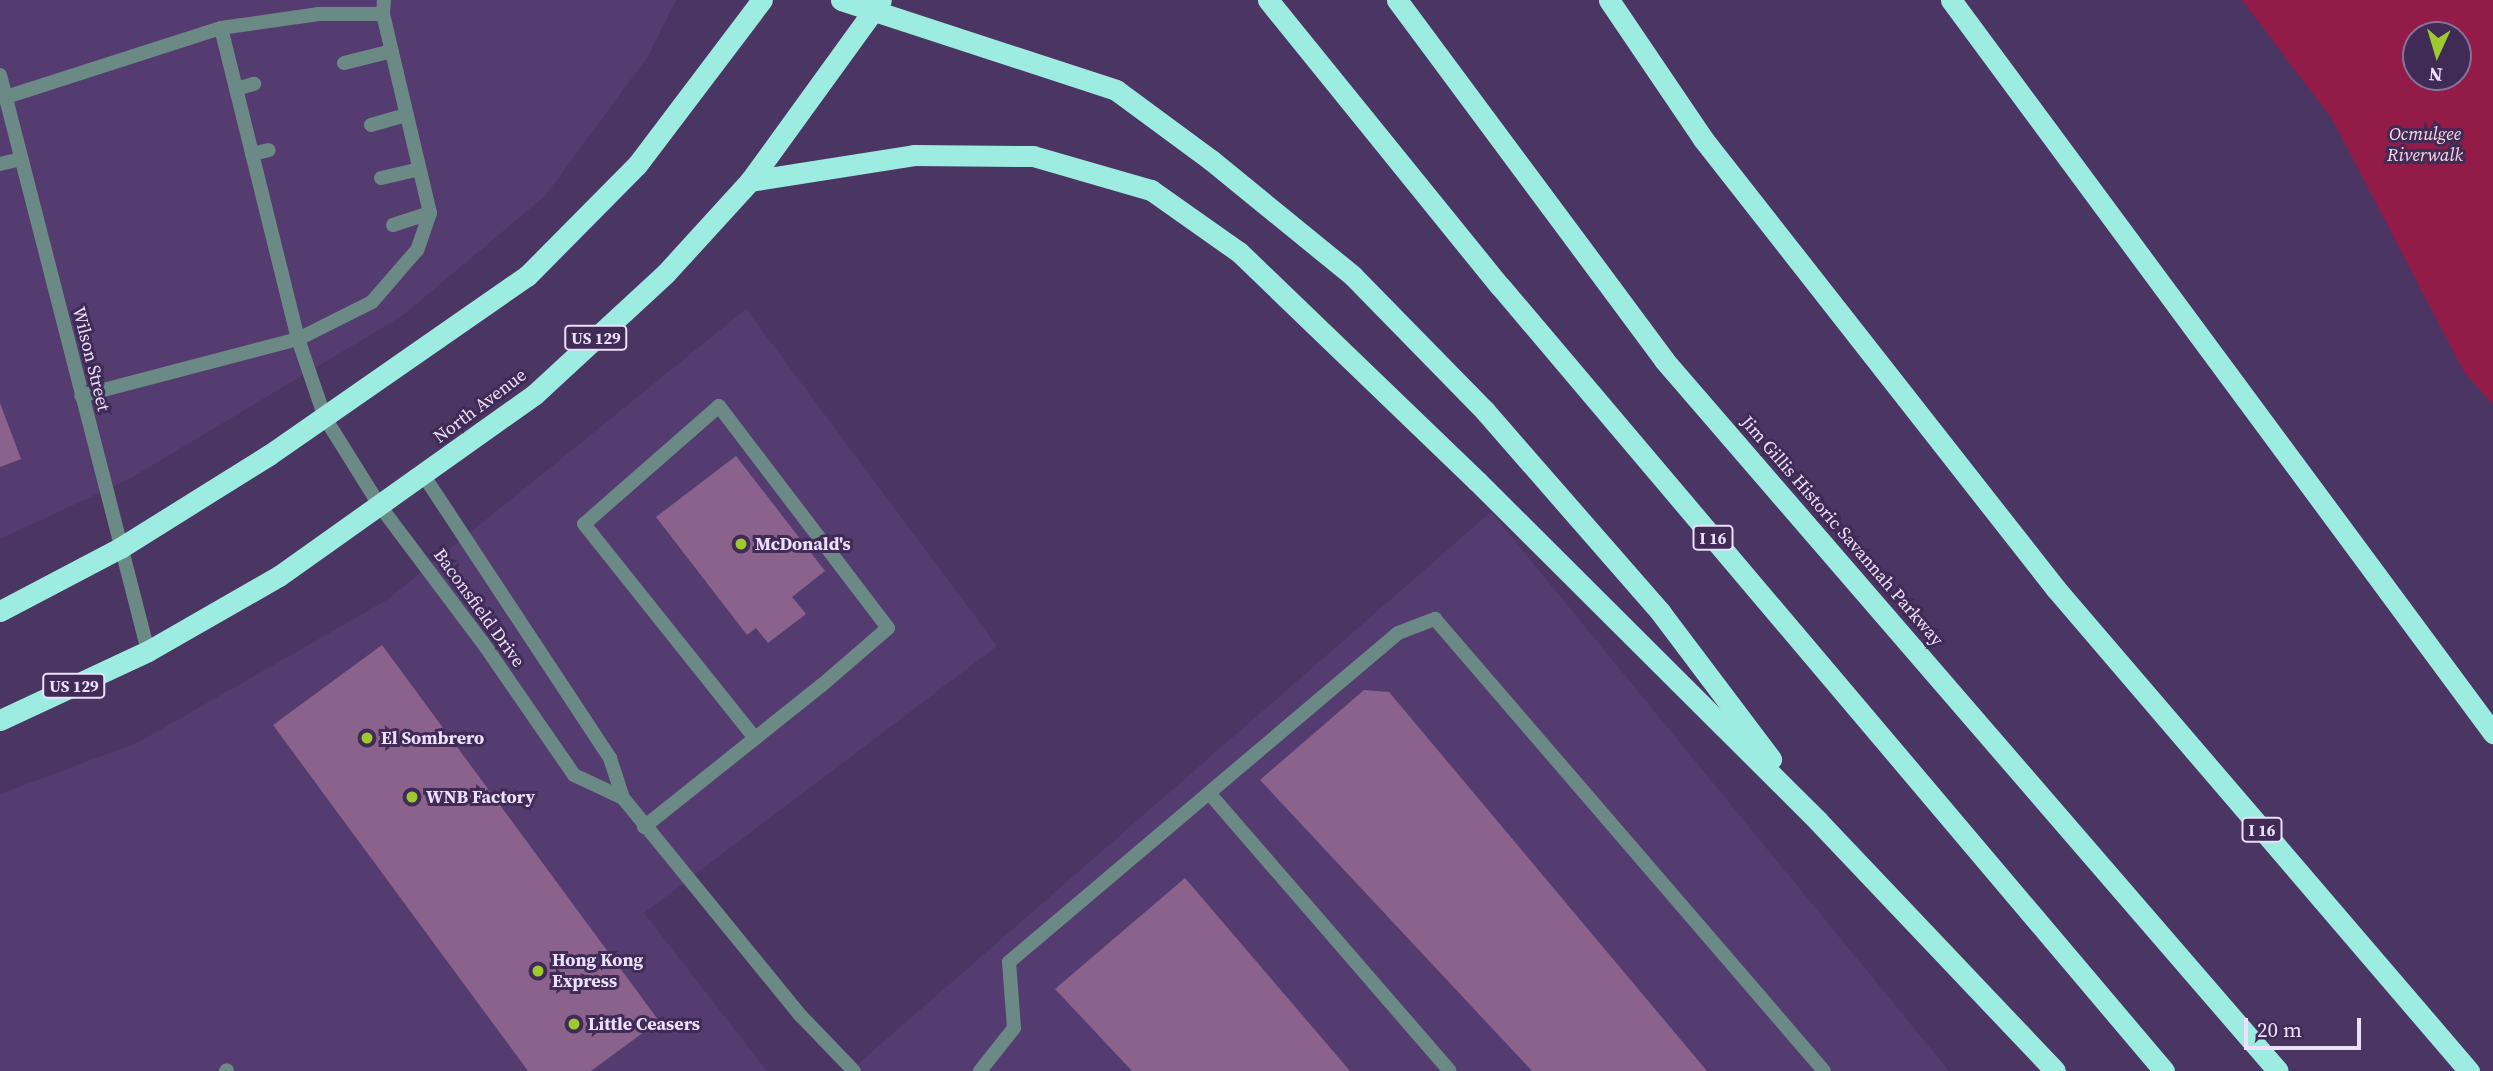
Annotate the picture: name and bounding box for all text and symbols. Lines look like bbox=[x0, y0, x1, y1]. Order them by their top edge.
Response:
north arrow bbox=[2402, 21, 2472, 91]
text: N bbox=[2428, 62, 2443, 88]
park label: Ocmulgee Riverwalk bbox=[2387, 124, 2463, 166]
street label: Wilson Street bbox=[68, 304, 114, 414]
road number: US 129 bbox=[563, 326, 629, 350]
street label: North Avenue bbox=[429, 364, 531, 448]
street label: Jim Gillis Historic Savannah Parkway bbox=[1736, 412, 1948, 650]
road number: I 16 bbox=[1692, 526, 1734, 551]
place label: McDonald's bbox=[755, 533, 851, 555]
marker: McDonald's bbox=[733, 536, 749, 552]
street label: Baconsfield Drive bbox=[429, 545, 529, 671]
road number: US 129 bbox=[41, 674, 107, 698]
place label: El Sombrero bbox=[381, 727, 484, 749]
marker: El Sombrero bbox=[359, 730, 375, 746]
place label: WNB Factory bbox=[426, 786, 535, 808]
marker: WNB Factory bbox=[404, 789, 420, 805]
road number: I 16 bbox=[2241, 818, 2283, 842]
place label: Hong Kong Express bbox=[552, 950, 643, 992]
marker: Hong Kong Express bbox=[530, 963, 546, 979]
scale bar bbox=[2248, 1004, 2365, 1048]
place label: Little Ceasers bbox=[588, 1013, 700, 1035]
text: 20 m bbox=[2257, 1015, 2302, 1044]
marker: Little Ceasers bbox=[566, 1016, 582, 1032]

